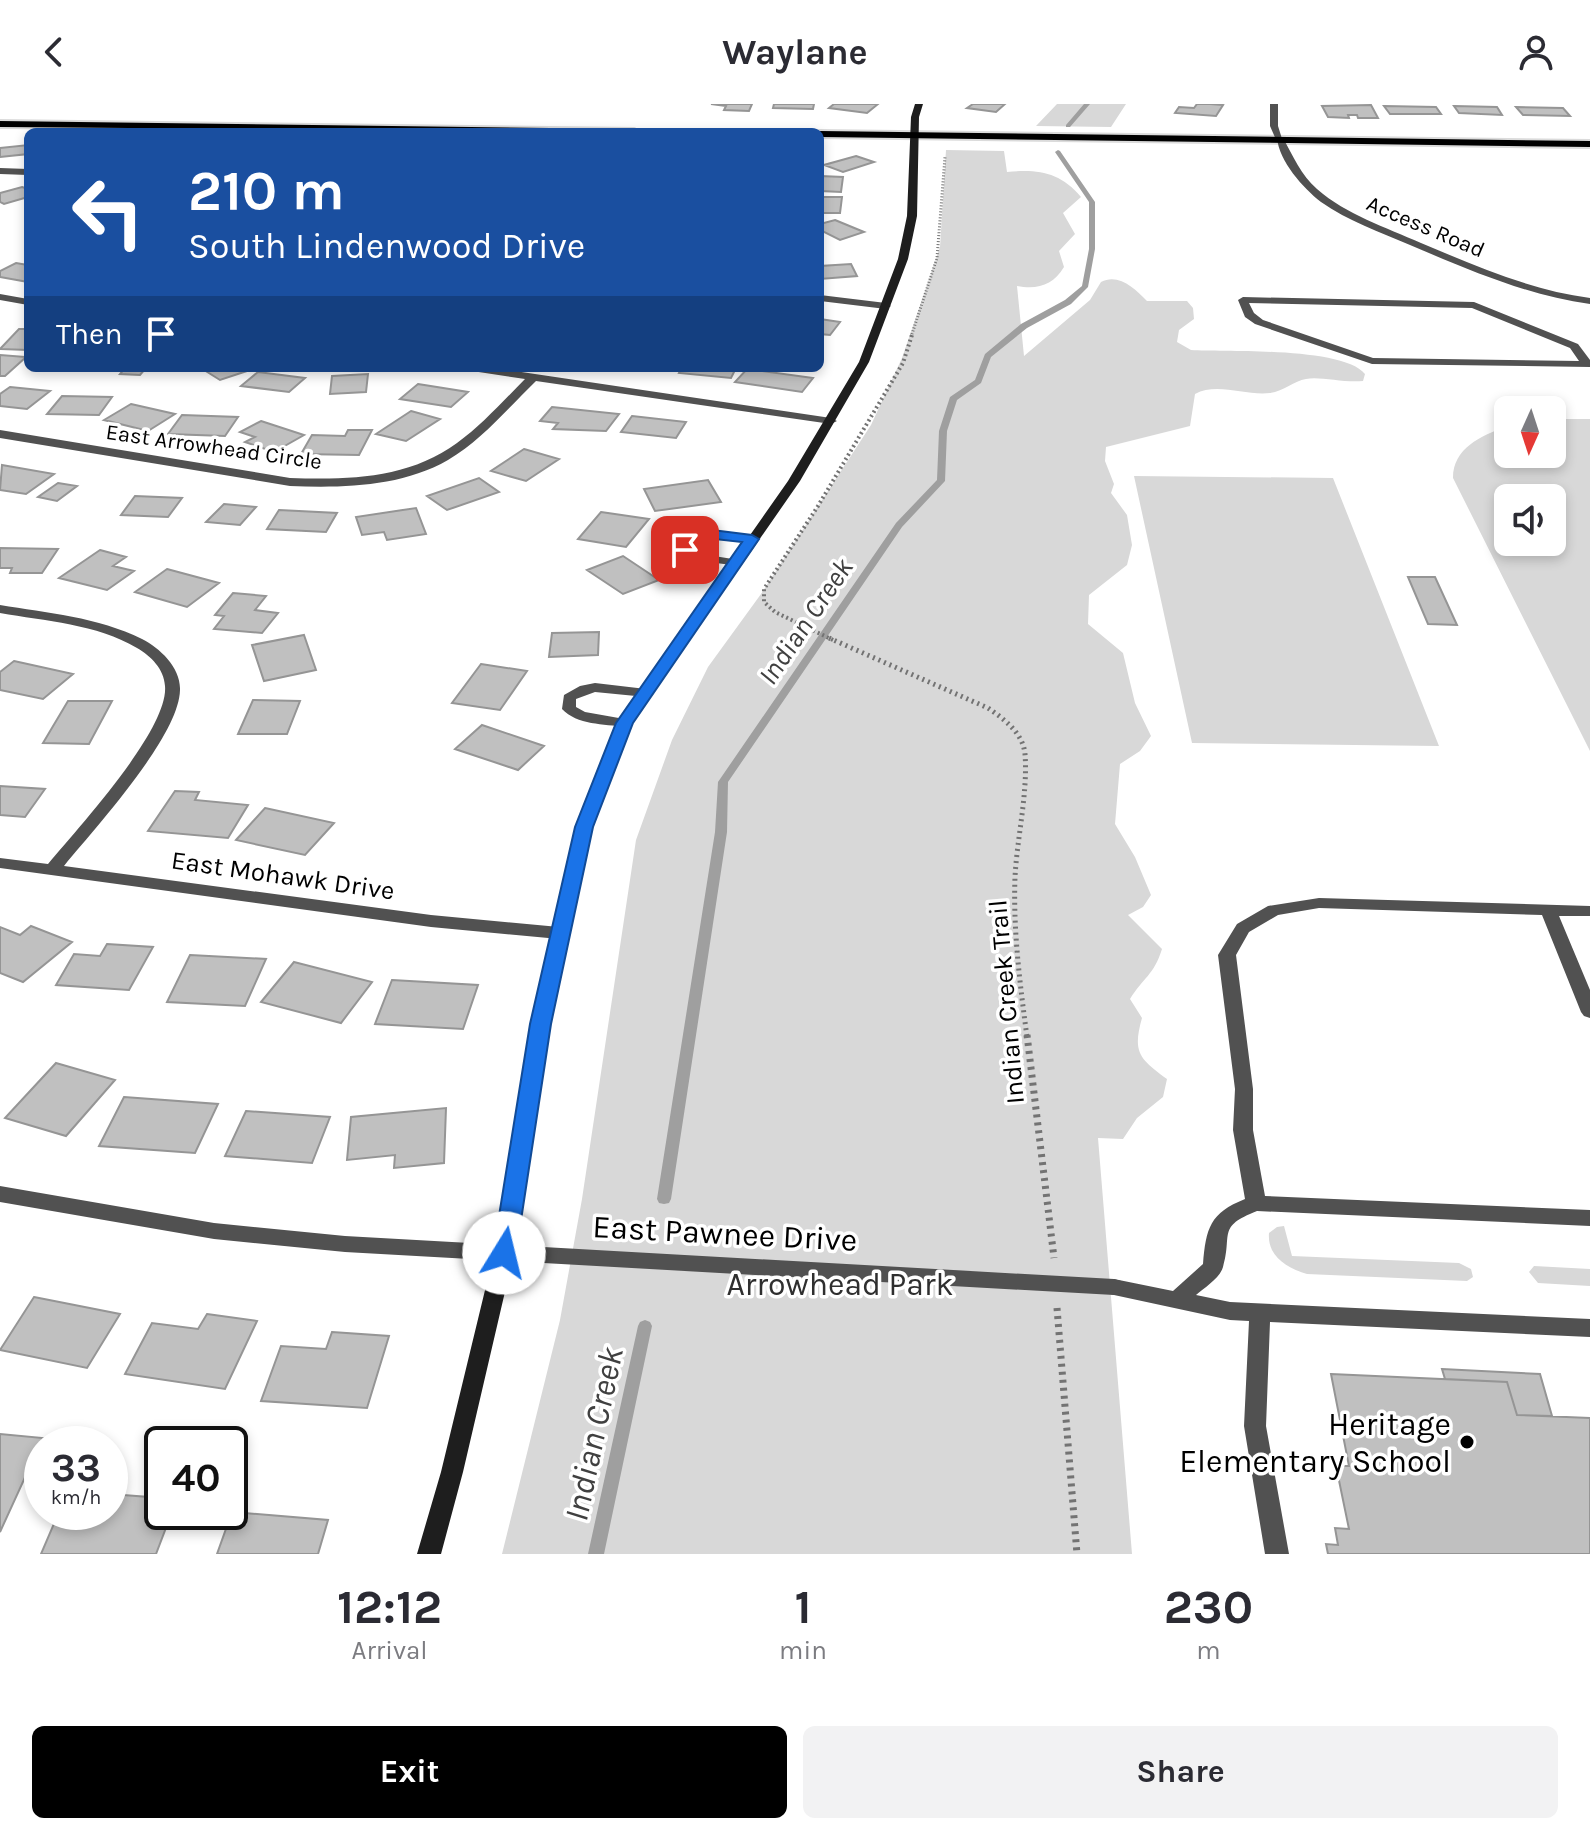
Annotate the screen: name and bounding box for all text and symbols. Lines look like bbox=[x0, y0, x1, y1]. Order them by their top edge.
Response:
icon: back bbox=[32, 30, 76, 74]
icon: person bbox=[1514, 30, 1558, 74]
text: Waylane bbox=[722, 31, 868, 73]
text: 210 m bbox=[188, 158, 345, 223]
icon: left bbox=[56, 160, 160, 264]
street label: Access Road bbox=[1363, 190, 1489, 263]
text: South Lindenwood Drive bbox=[188, 225, 585, 267]
icon: arrive bbox=[139, 312, 183, 356]
text: Then bbox=[56, 316, 123, 352]
north arrow bbox=[1494, 396, 1566, 468]
map controls bbox=[1494, 396, 1566, 556]
street label: East Arrowhead Circle bbox=[104, 419, 324, 475]
button: sound bbox=[1494, 484, 1566, 556]
pin bbox=[651, 516, 719, 584]
icon: arrive bbox=[663, 528, 707, 572]
water label: Indian Creek bbox=[751, 551, 860, 691]
street label: East Mohawk Drive bbox=[169, 844, 397, 907]
street label: Indian Creek Trail bbox=[982, 898, 1031, 1105]
street label: East Pawnee Drive bbox=[592, 1208, 858, 1259]
position arrow bbox=[462, 1211, 546, 1295]
park label: Arrowhead Park bbox=[726, 1266, 954, 1303]
water label: Indian Creek bbox=[556, 1343, 632, 1525]
place label: Heritage Elementary School bbox=[1179, 1406, 1451, 1480]
speed limit sign: 40 bbox=[144, 1426, 248, 1530]
marker: Heritage Elementary School bbox=[1458, 1433, 1476, 1451]
text: 33 bbox=[51, 1444, 101, 1491]
text: km/h bbox=[51, 1486, 101, 1509]
text: 12:12 bbox=[337, 1579, 442, 1635]
text: 1 bbox=[794, 1579, 812, 1635]
text: 230 bbox=[1164, 1579, 1253, 1635]
text: Arrival bbox=[351, 1635, 428, 1666]
text: min bbox=[779, 1635, 827, 1666]
text: m bbox=[1196, 1635, 1221, 1666]
button: Exit bbox=[32, 1726, 787, 1818]
button: Share bbox=[803, 1726, 1558, 1818]

